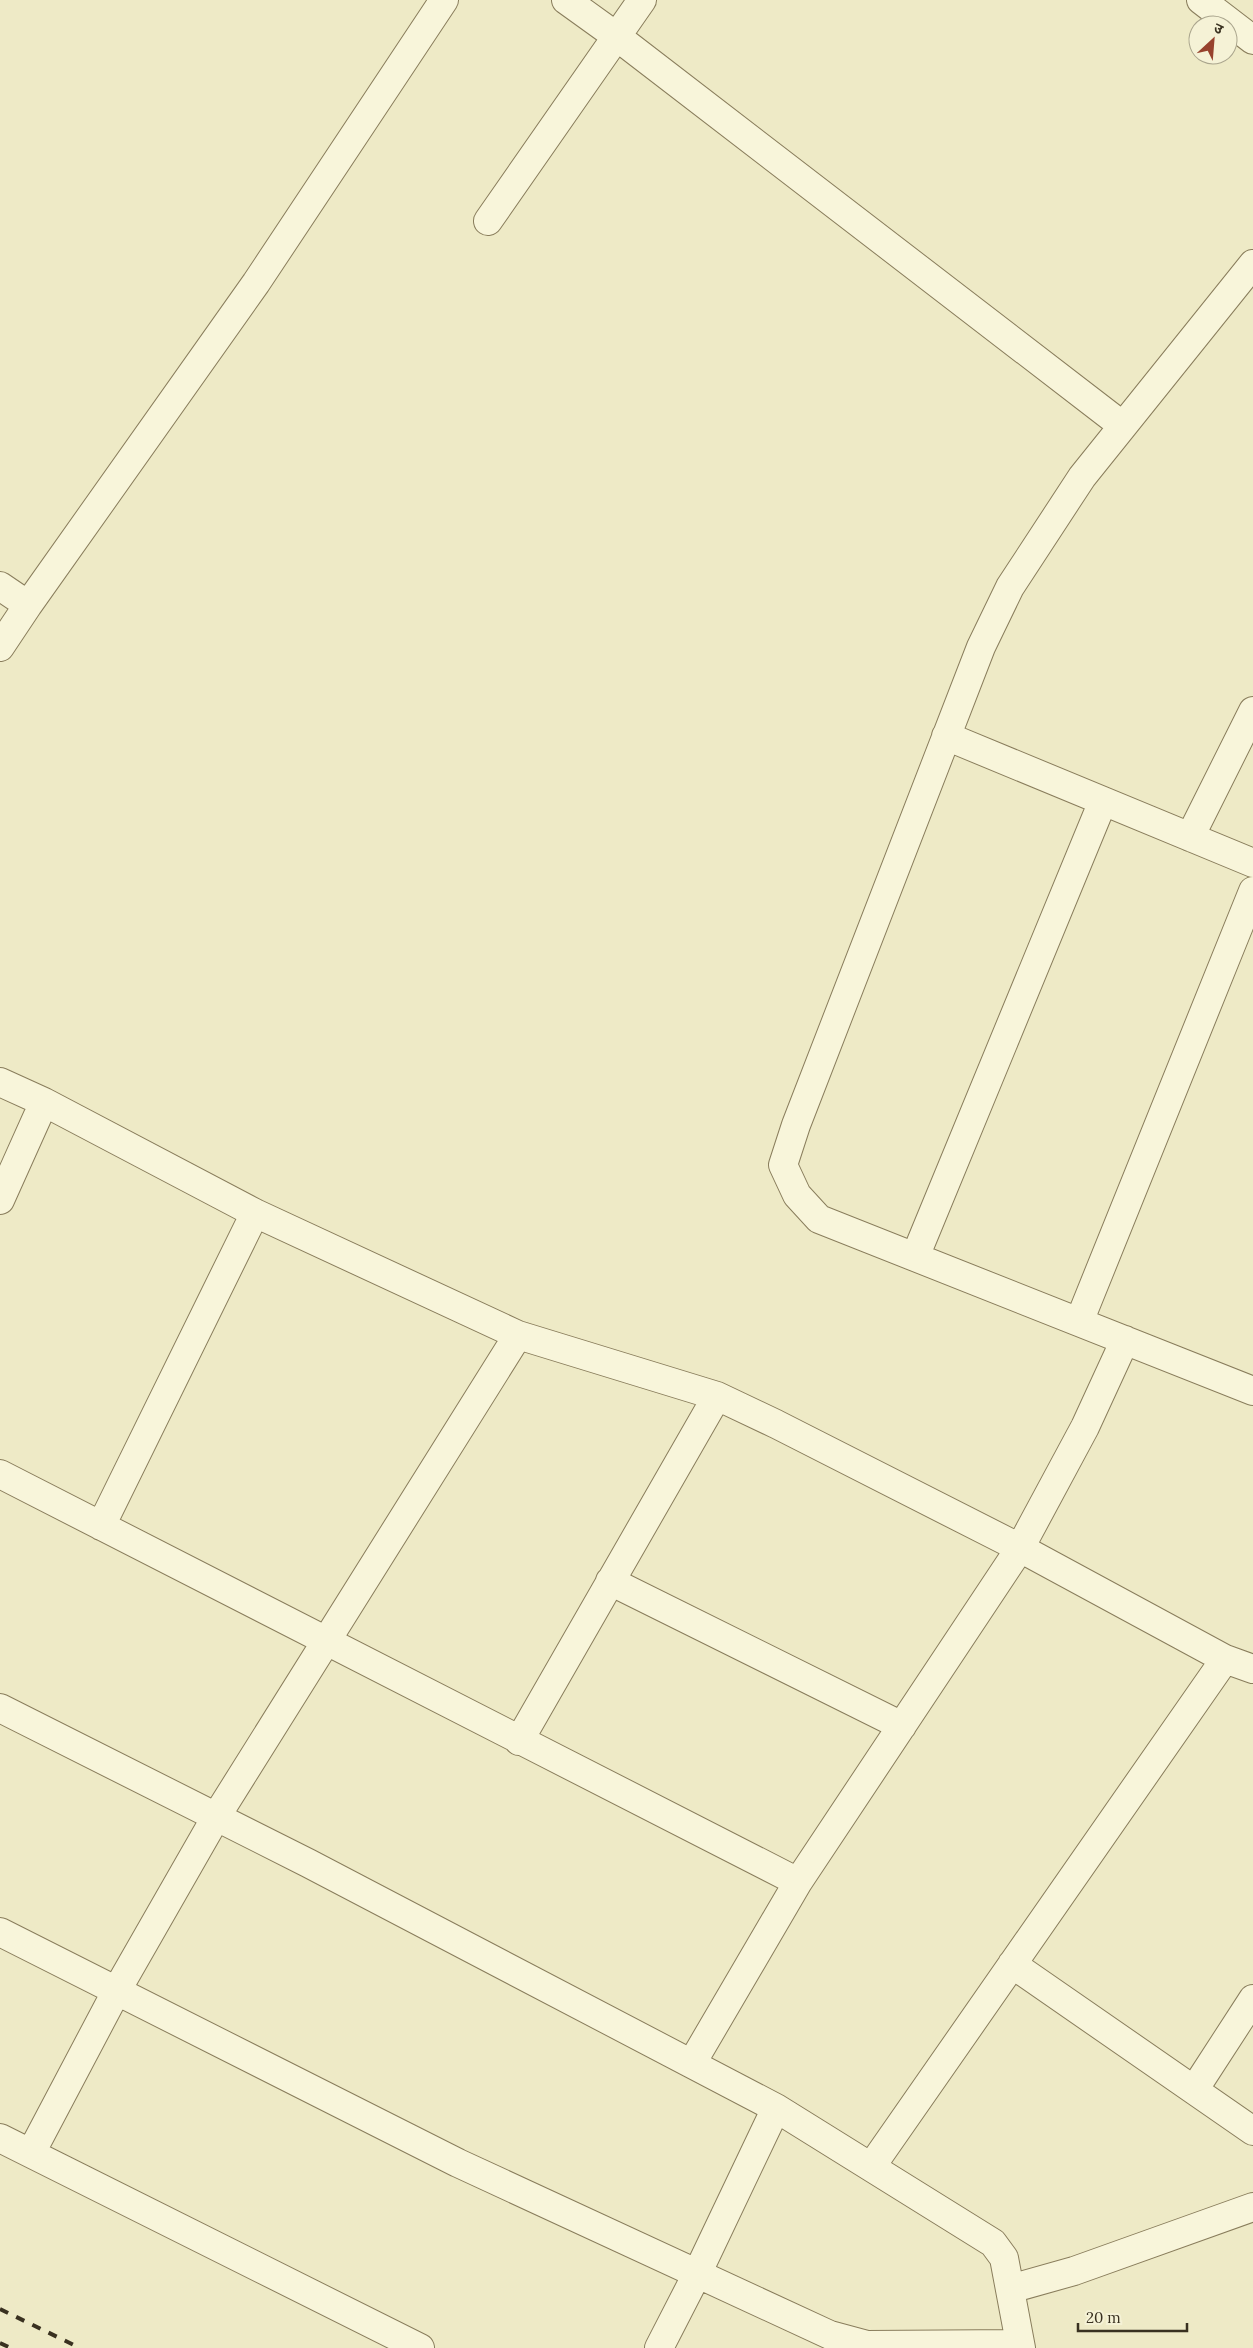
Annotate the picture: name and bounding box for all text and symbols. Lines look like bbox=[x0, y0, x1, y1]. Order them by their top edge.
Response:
north arrow bbox=[1188, 15, 1238, 65]
text: उ bbox=[1211, 18, 1227, 39]
scale bar bbox=[1078, 2300, 1187, 2332]
text: 20 m bbox=[1086, 2308, 1121, 2327]

